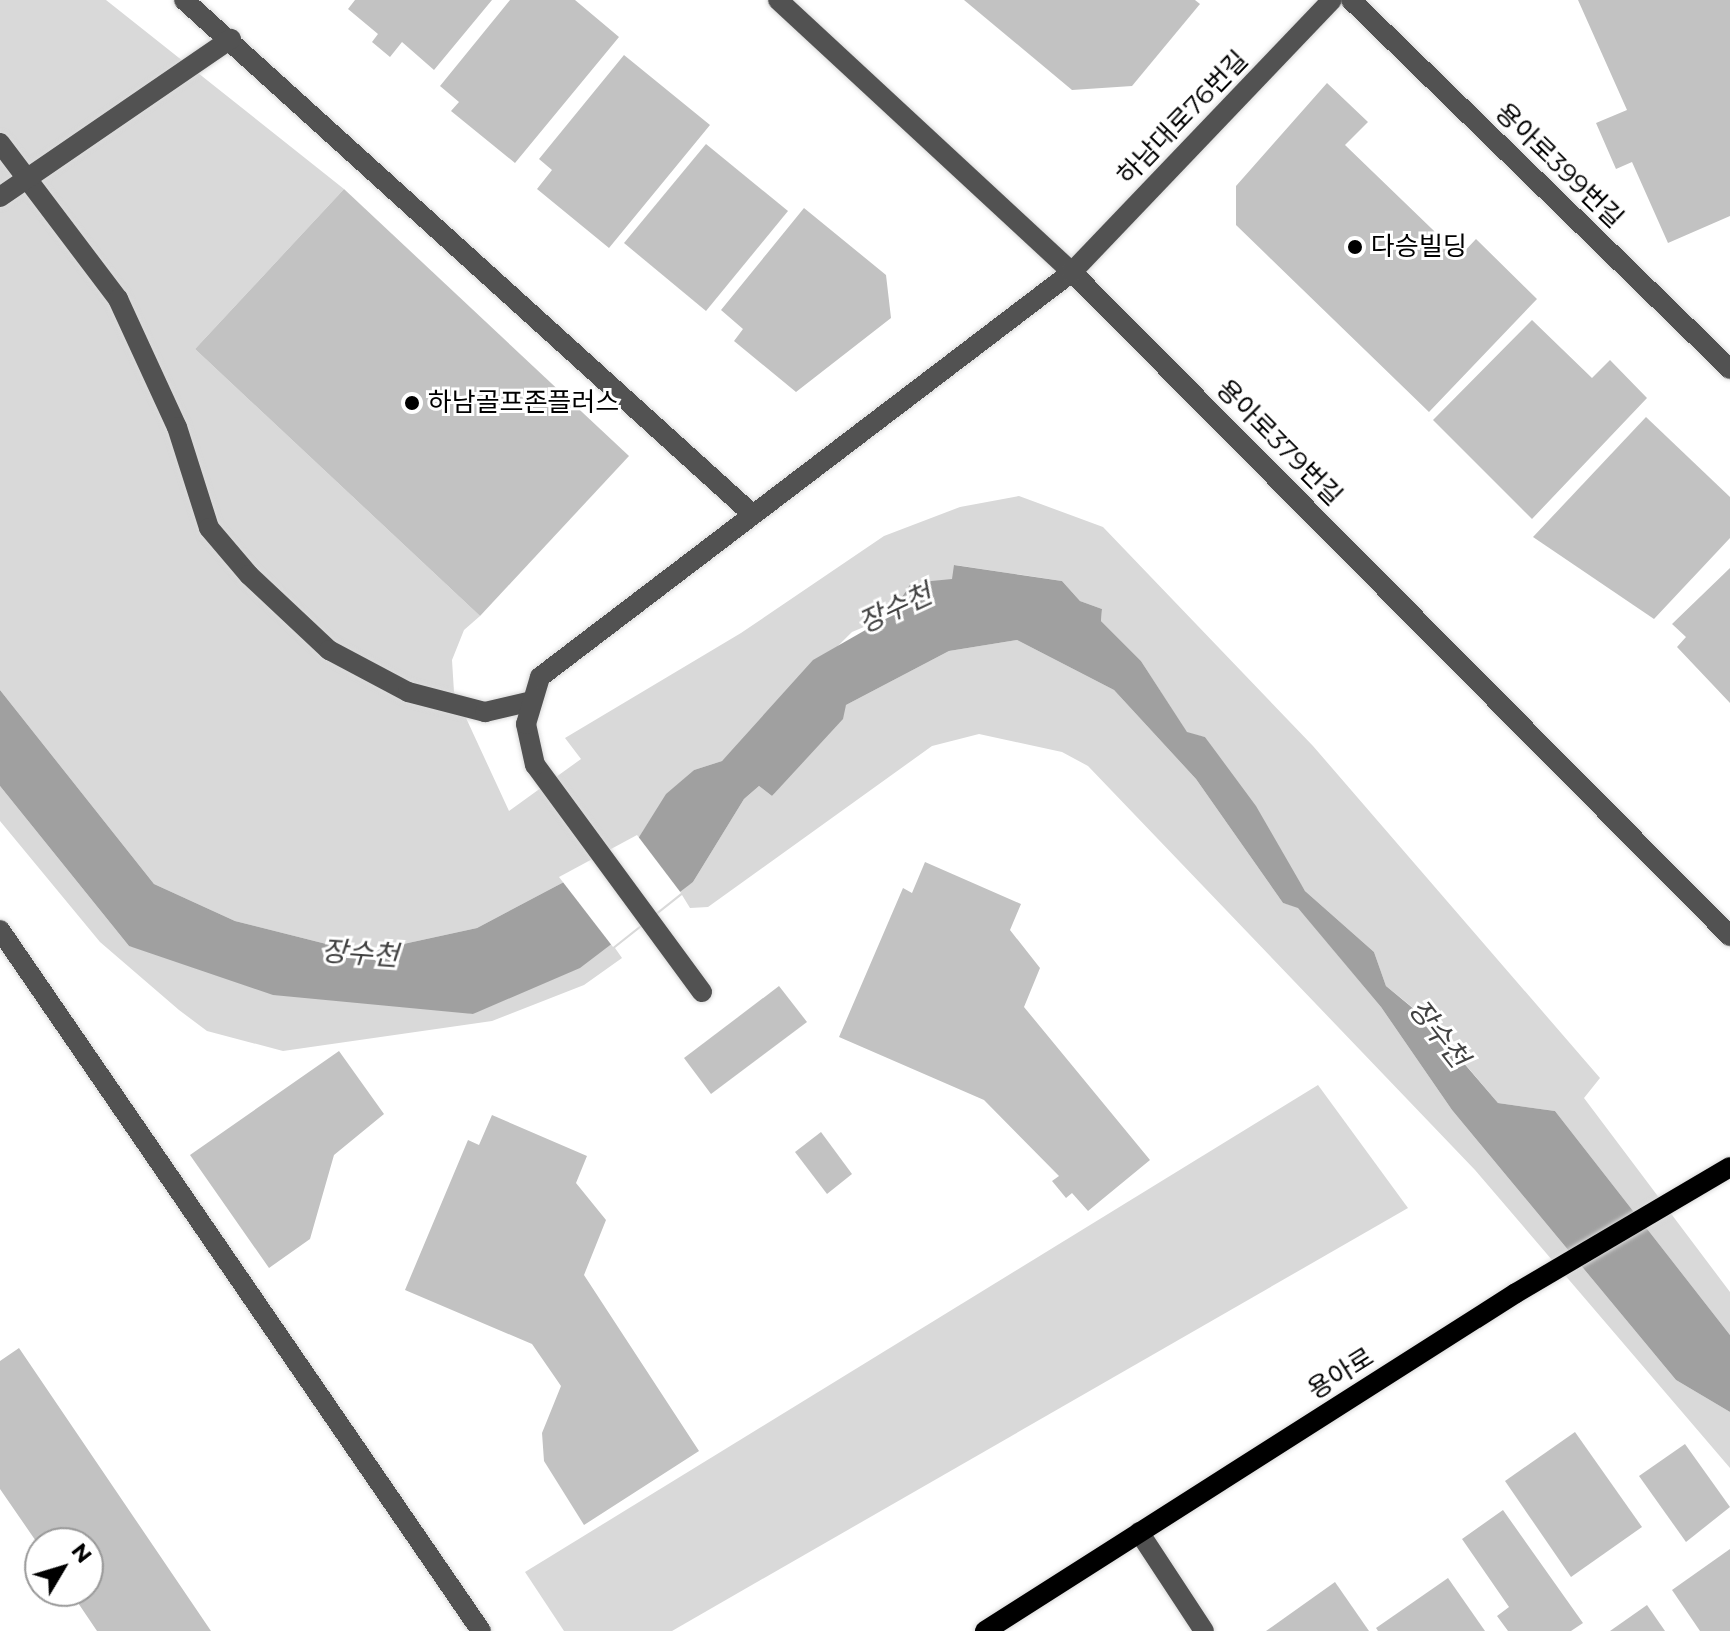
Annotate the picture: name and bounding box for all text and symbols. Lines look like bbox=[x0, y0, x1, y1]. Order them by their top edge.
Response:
street label: 하남대로76번길 bbox=[1111, 45, 1255, 191]
street label: 용아로399번길 bbox=[1488, 97, 1630, 235]
place label: 다승빌딩 bbox=[1371, 231, 1467, 263]
marker: 다승빌딩 bbox=[1346, 238, 1364, 256]
street label: 용아로379번길 bbox=[1210, 374, 1348, 512]
place label: 하남골프존플러스 bbox=[428, 387, 619, 419]
marker: 하남골프존플러스 bbox=[403, 394, 421, 412]
water label: 장수천 bbox=[853, 576, 937, 640]
water label: 장수천 bbox=[320, 934, 400, 972]
water label: 장수천 bbox=[1402, 992, 1476, 1074]
street label: 용아로 bbox=[1302, 1342, 1380, 1406]
north arrow bbox=[24, 1527, 104, 1607]
text: N bbox=[66, 1538, 98, 1568]

